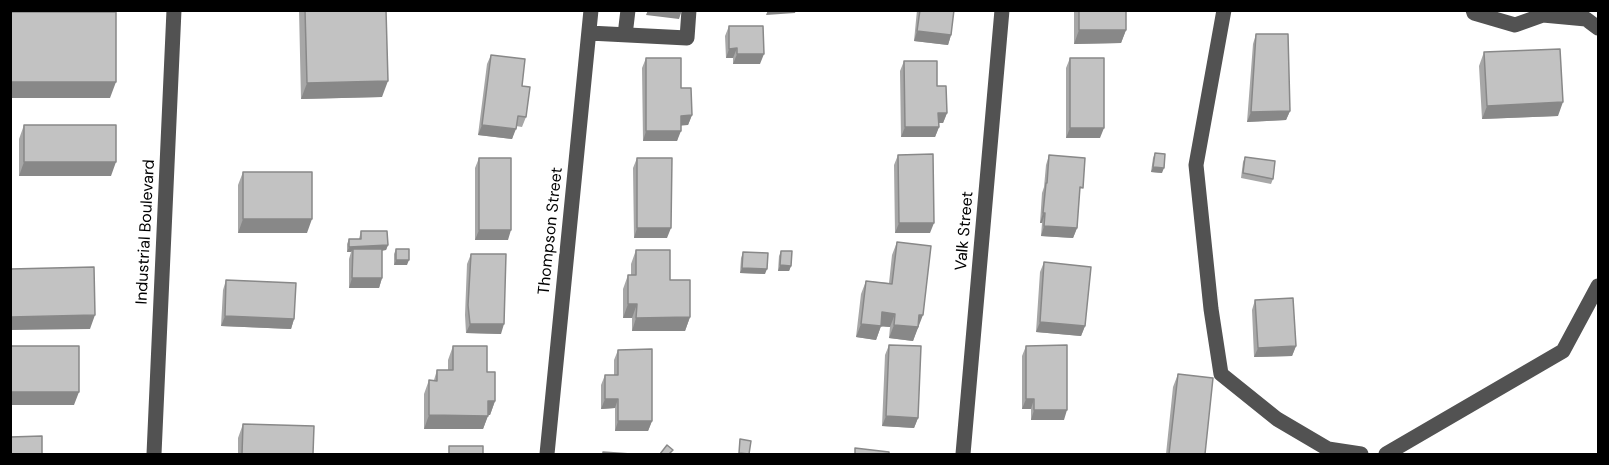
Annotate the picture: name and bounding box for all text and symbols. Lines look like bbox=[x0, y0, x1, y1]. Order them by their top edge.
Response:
street label: Industrial Boulevard bbox=[133, 159, 159, 305]
street label: Thompson Street bbox=[535, 166, 567, 296]
street label: Valk Street bbox=[952, 190, 978, 272]

